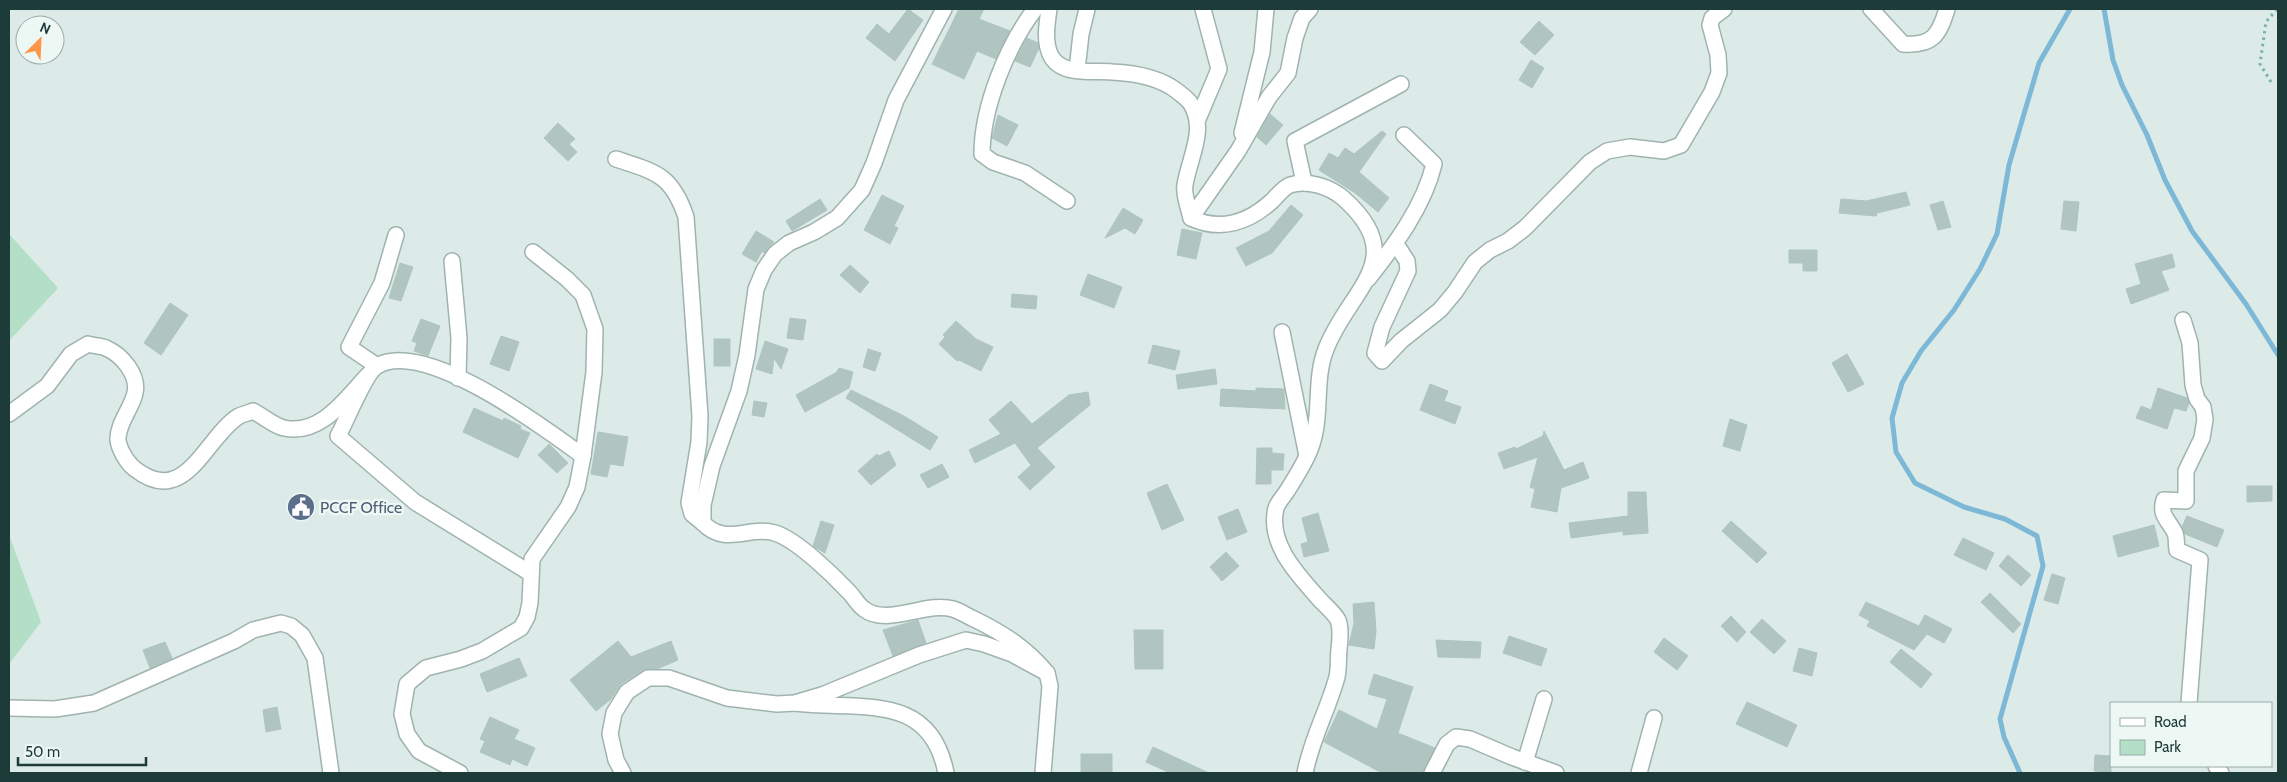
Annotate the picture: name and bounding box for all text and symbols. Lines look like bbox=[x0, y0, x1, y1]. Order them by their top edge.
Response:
north arrow bbox=[15, 15, 65, 65]
text: N bbox=[37, 18, 53, 38]
public building icon: PCCF Office bbox=[286, 492, 316, 522]
place label: PCCF Office bbox=[320, 498, 402, 517]
legend bbox=[2110, 702, 2272, 767]
text: Road bbox=[2154, 713, 2187, 731]
scale bar bbox=[18, 734, 145, 766]
text: Park bbox=[2154, 738, 2181, 756]
text: 50 m bbox=[25, 743, 60, 761]

